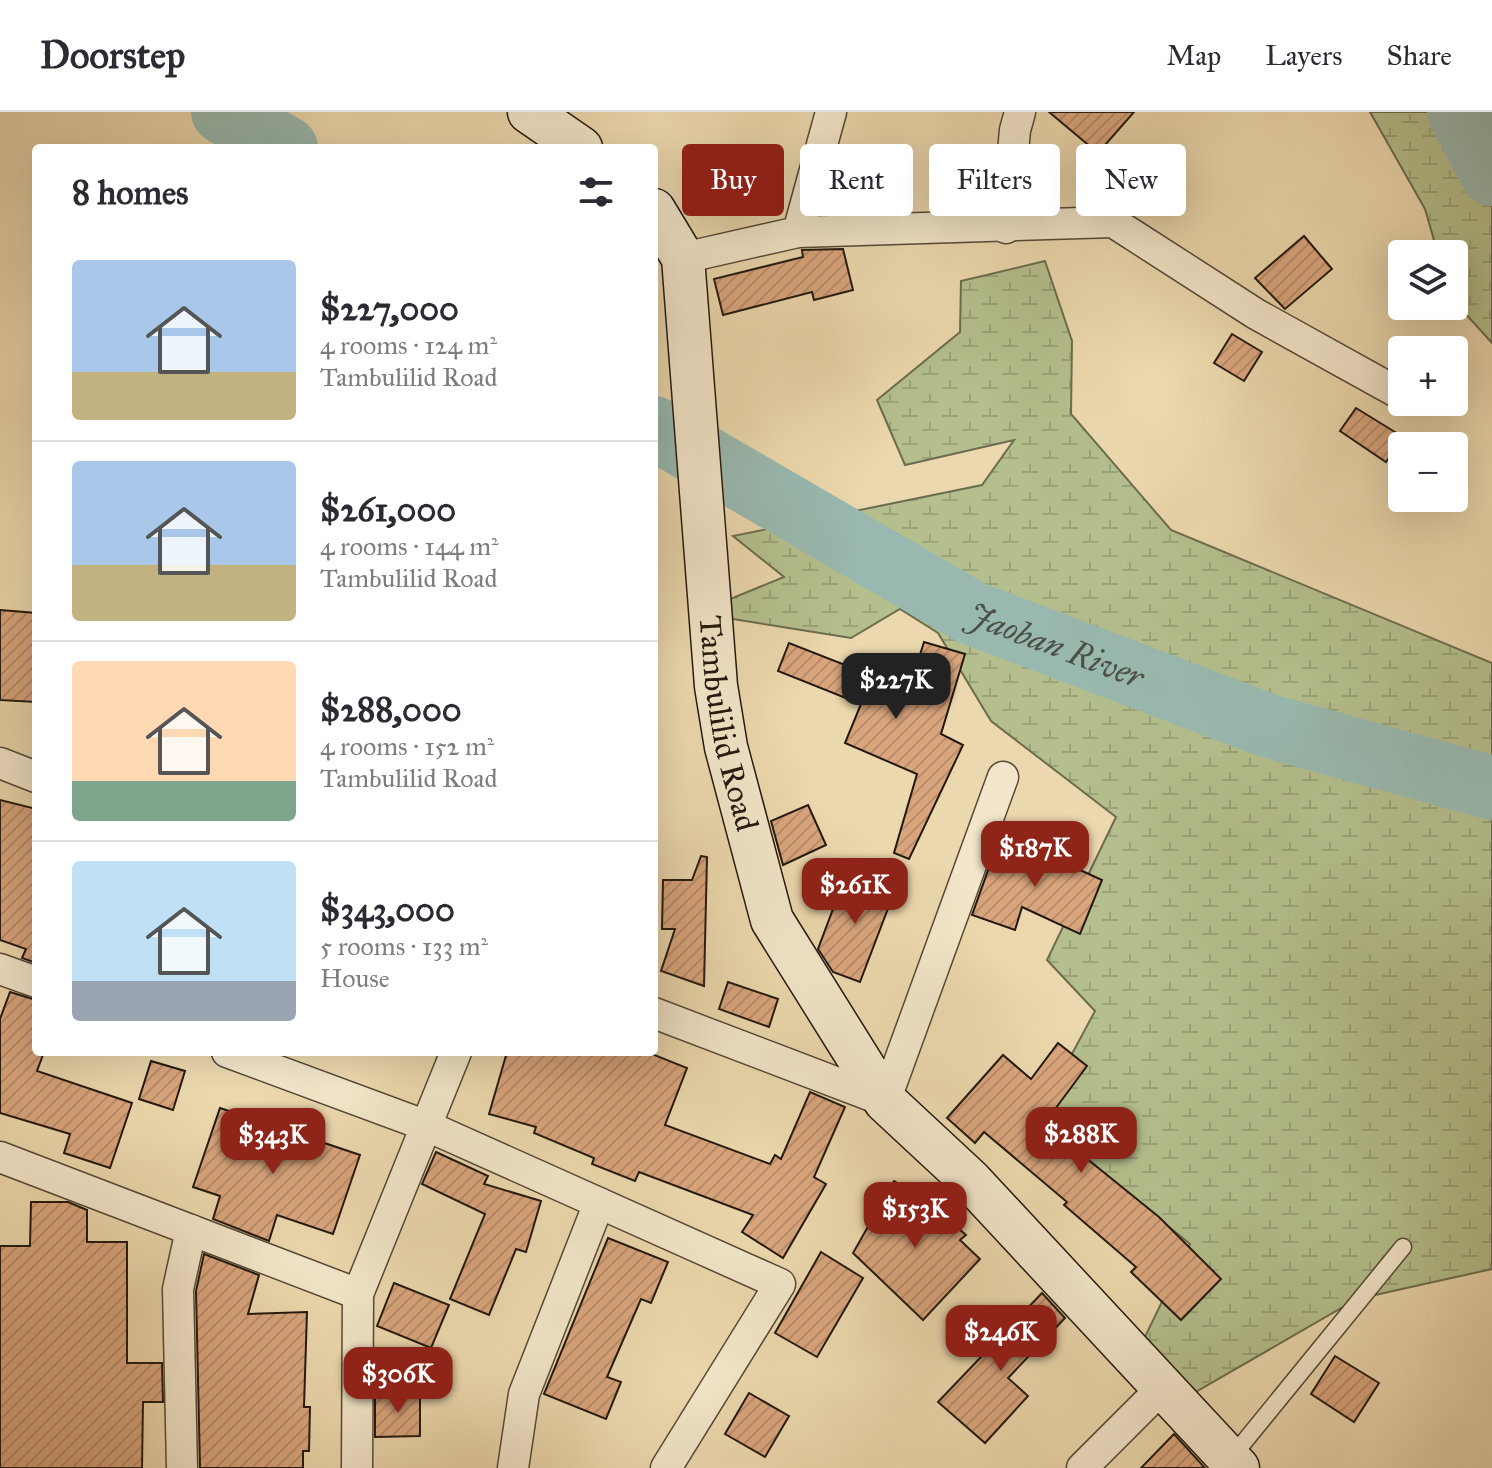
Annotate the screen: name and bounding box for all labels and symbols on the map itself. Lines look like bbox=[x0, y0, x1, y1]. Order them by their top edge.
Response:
water label: Jaoban River bbox=[960, 593, 1151, 698]
street label: Tambulilid Road bbox=[691, 614, 767, 835]
pin: $227K bbox=[840, 653, 952, 721]
pin: $187K bbox=[979, 821, 1091, 889]
pin: $261K bbox=[799, 858, 911, 926]
pin: $288K bbox=[1025, 1107, 1137, 1175]
pin: $343K bbox=[217, 1108, 329, 1176]
pin: $153K bbox=[859, 1182, 971, 1250]
pin: $246K bbox=[945, 1305, 1057, 1373]
pin: $306K bbox=[342, 1347, 454, 1415]

